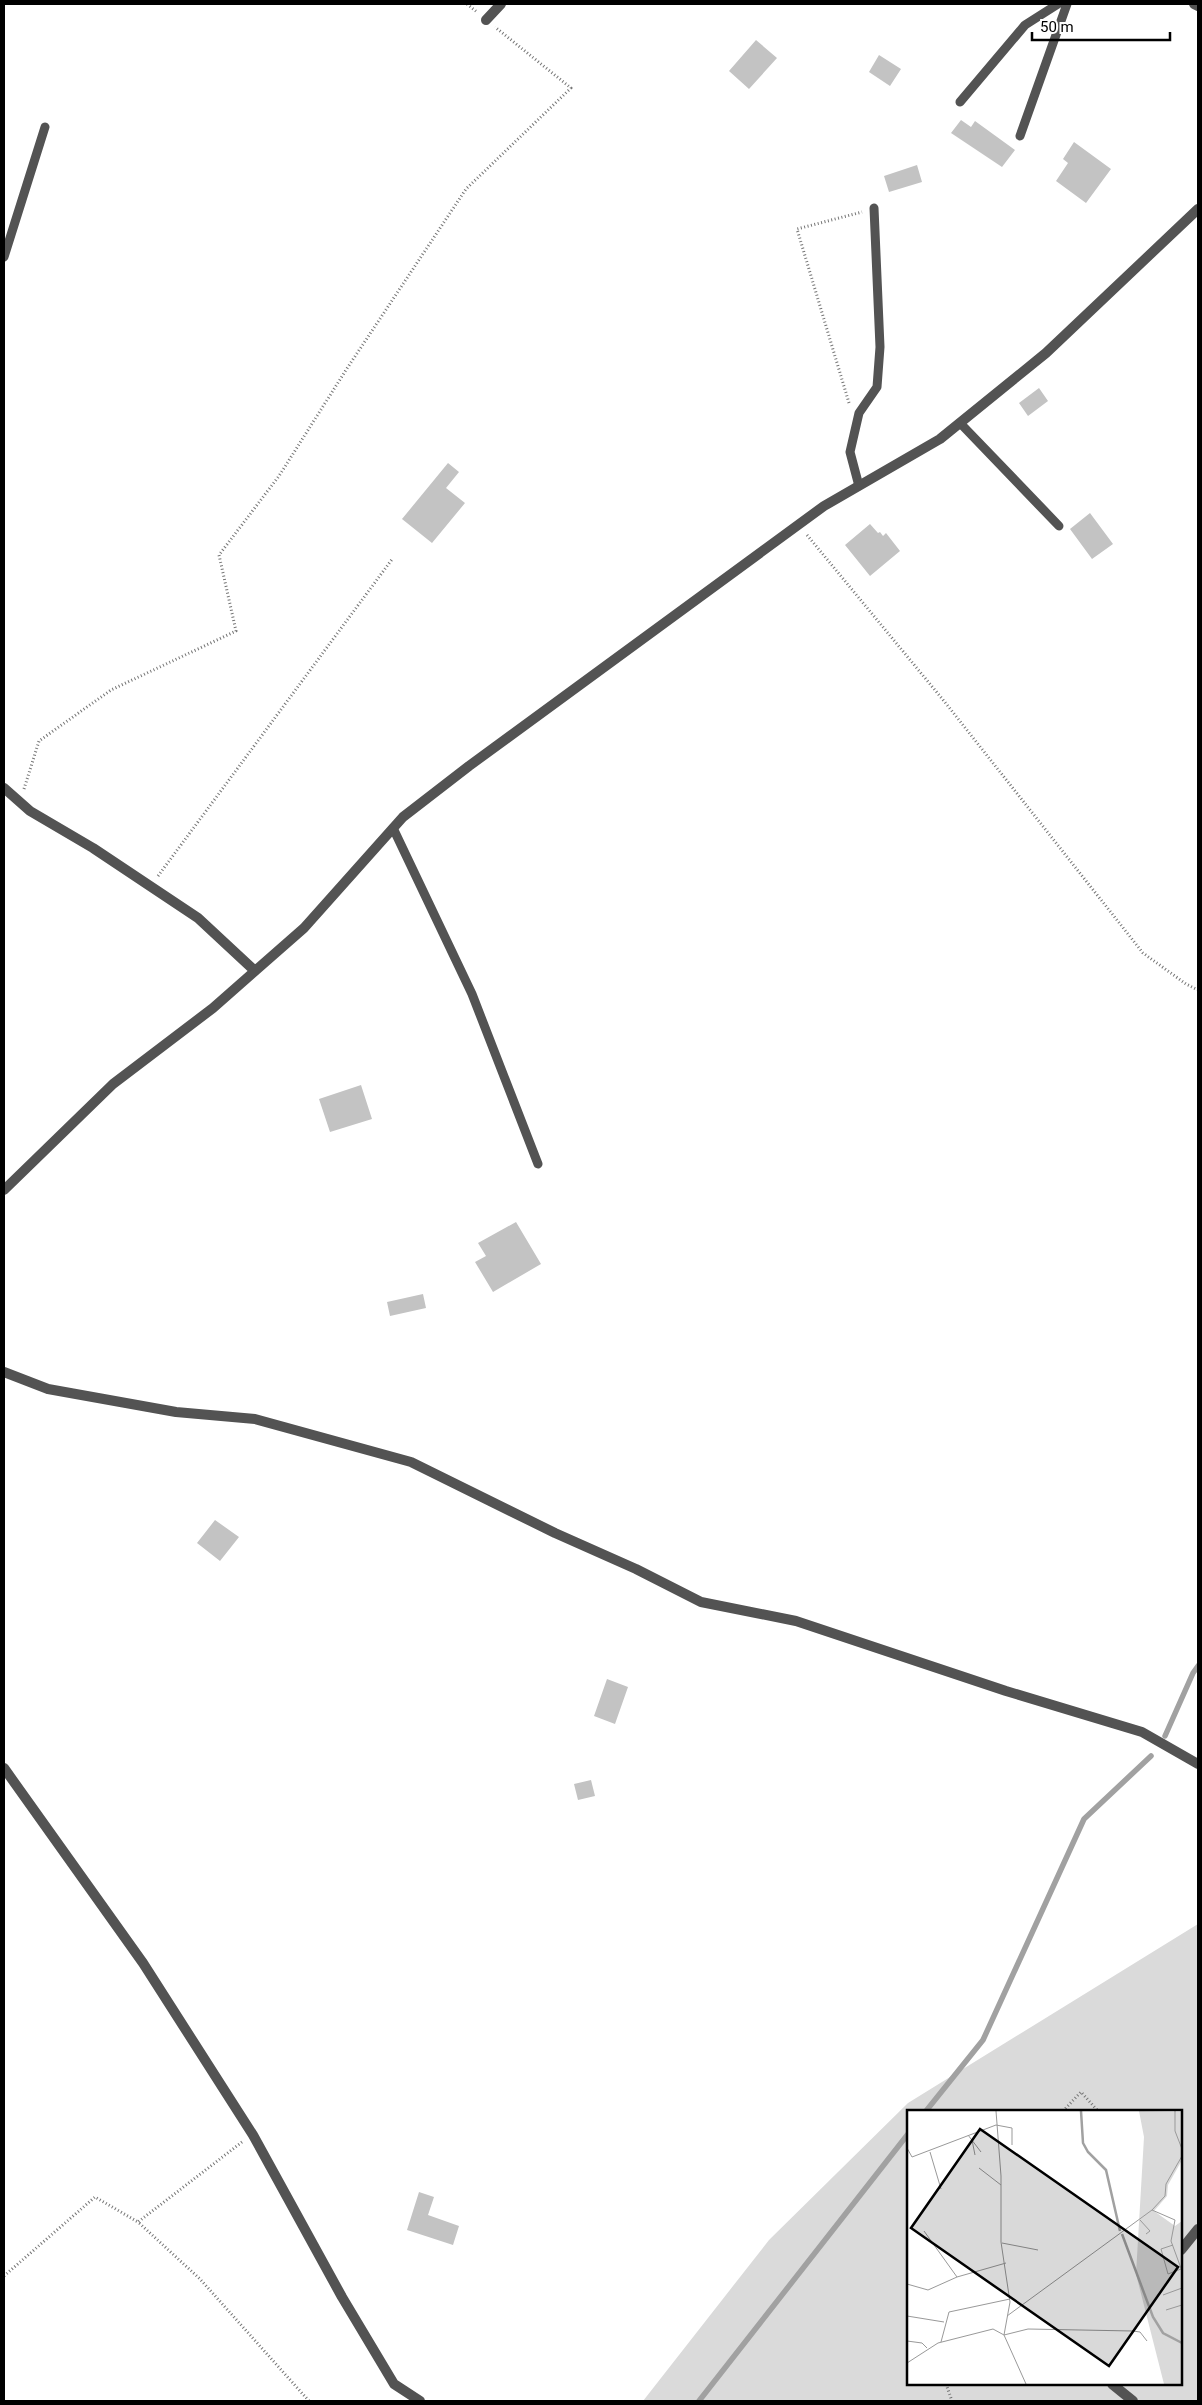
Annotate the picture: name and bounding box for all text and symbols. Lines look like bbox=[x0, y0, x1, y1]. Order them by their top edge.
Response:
scale bar bbox=[1032, 10, 1170, 42]
text: 50 m bbox=[1040, 18, 1074, 36]
inset map bbox=[907, 2110, 1182, 2385]

